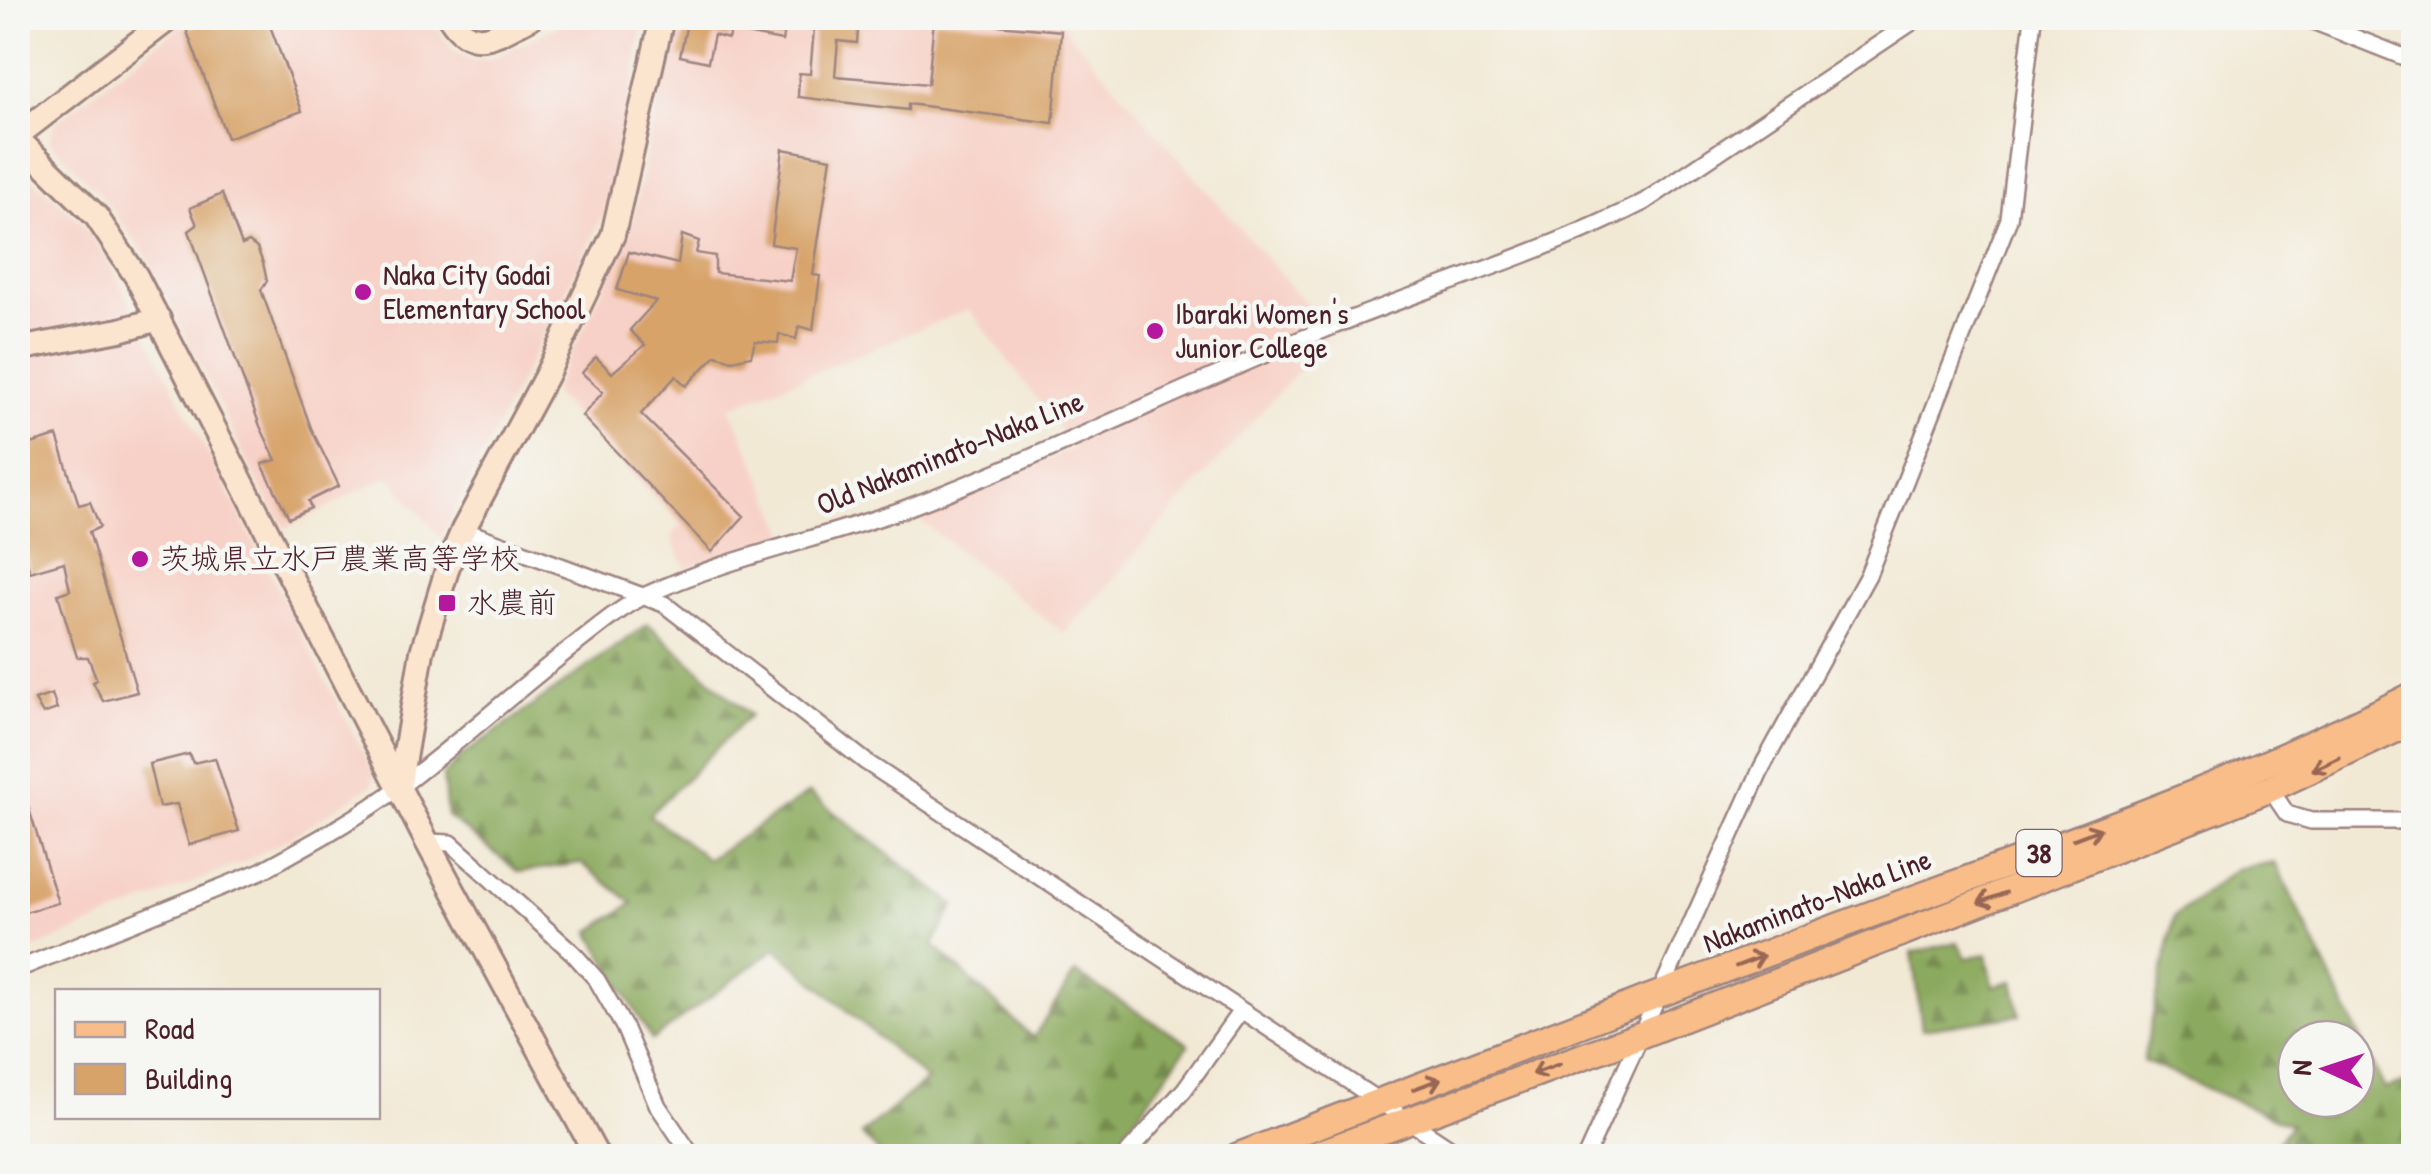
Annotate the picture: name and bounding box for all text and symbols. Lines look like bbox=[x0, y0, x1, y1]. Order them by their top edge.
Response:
place label: Naka City Godai Elementary School bbox=[383, 254, 585, 328]
marker: Naka City Godai Elementary School bbox=[352, 281, 374, 303]
place label: Ibaraki Women's Junior College bbox=[1175, 293, 1349, 367]
marker: Ibaraki Women's Junior College bbox=[1144, 320, 1166, 342]
street label: Old Nakaminato-Naka Line bbox=[810, 380, 1089, 524]
place label: 茨城県立水戸農業高等学校 bbox=[160, 538, 520, 578]
marker: 茨城県立水戸農業高等学校 bbox=[129, 548, 151, 570]
place label: 水農前 bbox=[467, 582, 557, 622]
marker: 水農前 bbox=[436, 592, 458, 614]
one-way arrow bbox=[2311, 756, 2342, 774]
one-way arrow bbox=[2071, 824, 2102, 842]
road number: 38 bbox=[2016, 830, 2062, 876]
street label: Nakaminato-Naka Line bbox=[1697, 838, 1936, 962]
one-way arrow bbox=[1977, 890, 2008, 908]
one-way arrow bbox=[1734, 950, 1765, 968]
legend bbox=[55, 989, 380, 1119]
text: Road bbox=[145, 1008, 194, 1048]
north arrow bbox=[2276, 1019, 2376, 1119]
text: Building bbox=[145, 1058, 232, 1098]
text: N bbox=[2282, 1059, 2320, 1076]
one-way arrow bbox=[1532, 1061, 1563, 1079]
one-way arrow bbox=[1411, 1074, 1442, 1092]

